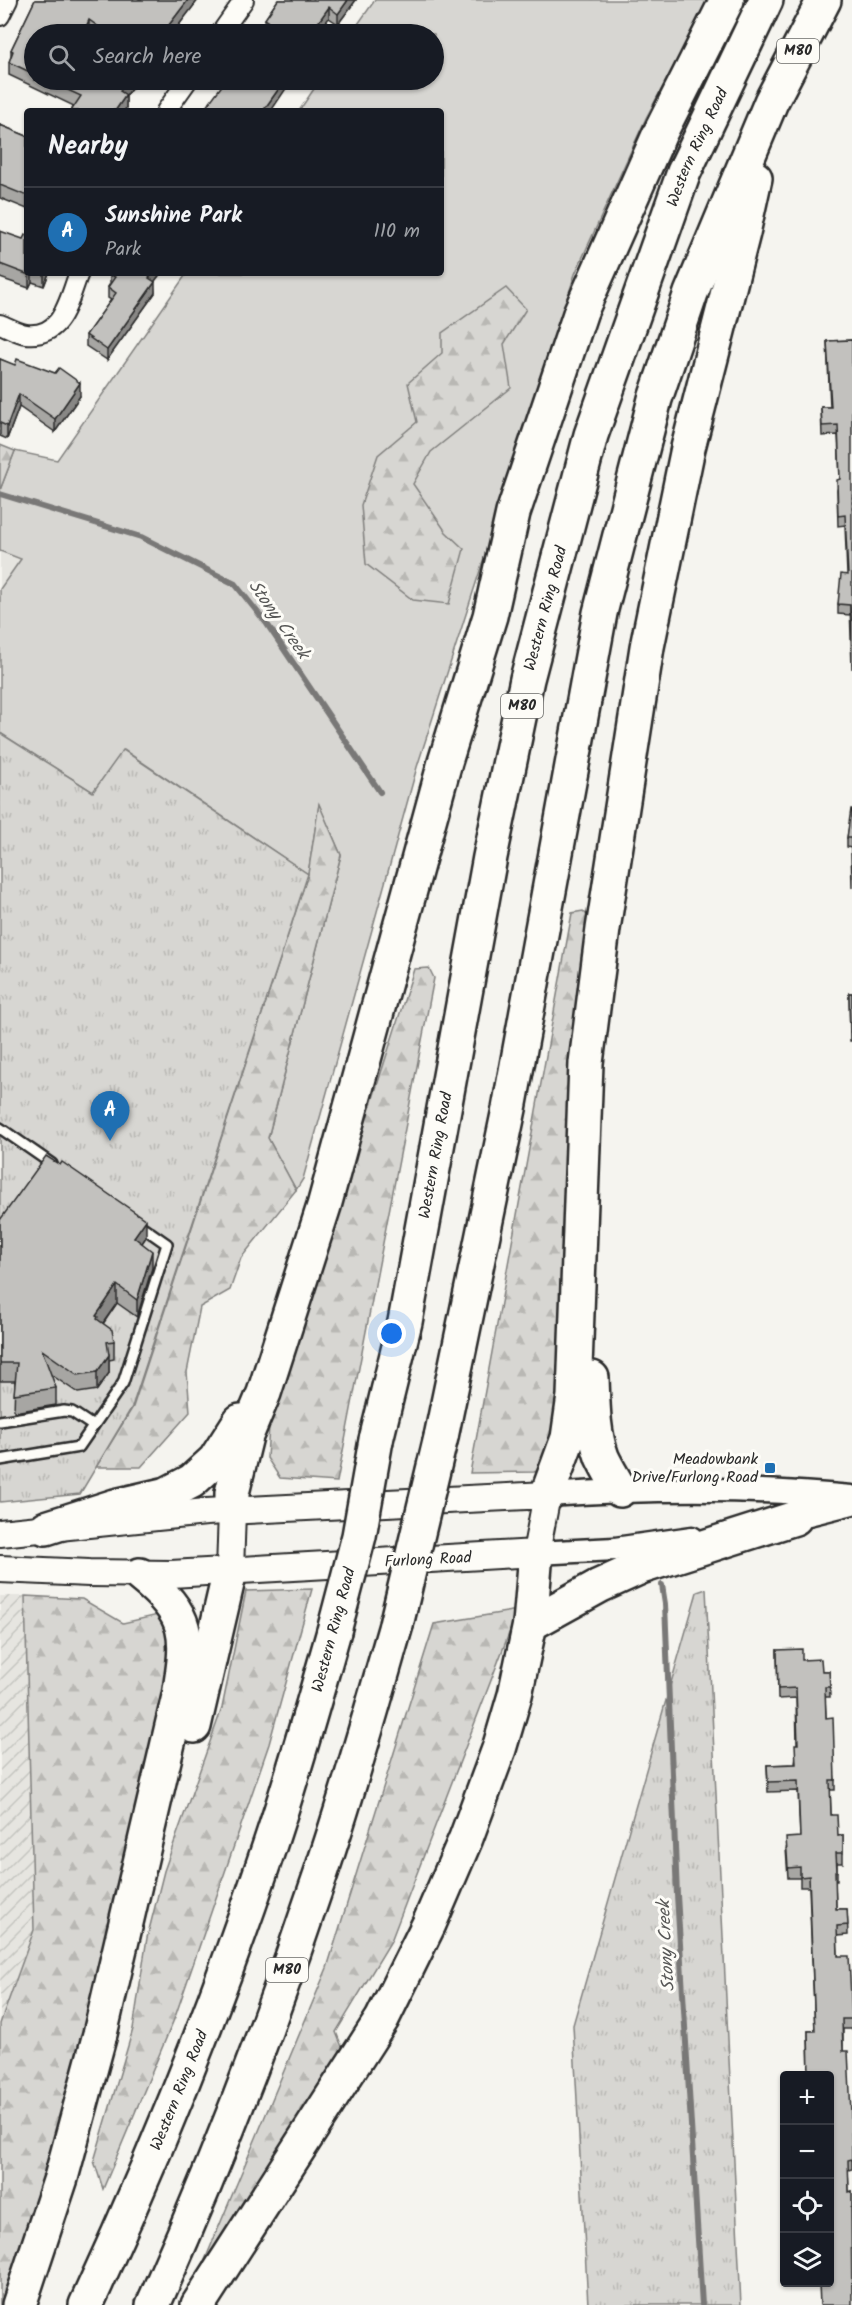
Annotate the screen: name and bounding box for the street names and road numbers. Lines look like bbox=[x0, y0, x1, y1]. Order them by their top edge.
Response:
road number: M80 bbox=[777, 39, 819, 63]
street label: Western Ring Road bbox=[660, 83, 735, 210]
street label: Western Ring Road bbox=[517, 542, 574, 674]
road number: M80 bbox=[501, 694, 543, 718]
street label: Western Ring Road bbox=[412, 1089, 459, 1221]
street label: Furlong Road bbox=[384, 1545, 473, 1575]
street label: Western Ring Road bbox=[305, 1564, 363, 1695]
road number: M80 bbox=[266, 1958, 308, 1982]
street label: Western Ring Road bbox=[143, 2025, 215, 2154]

